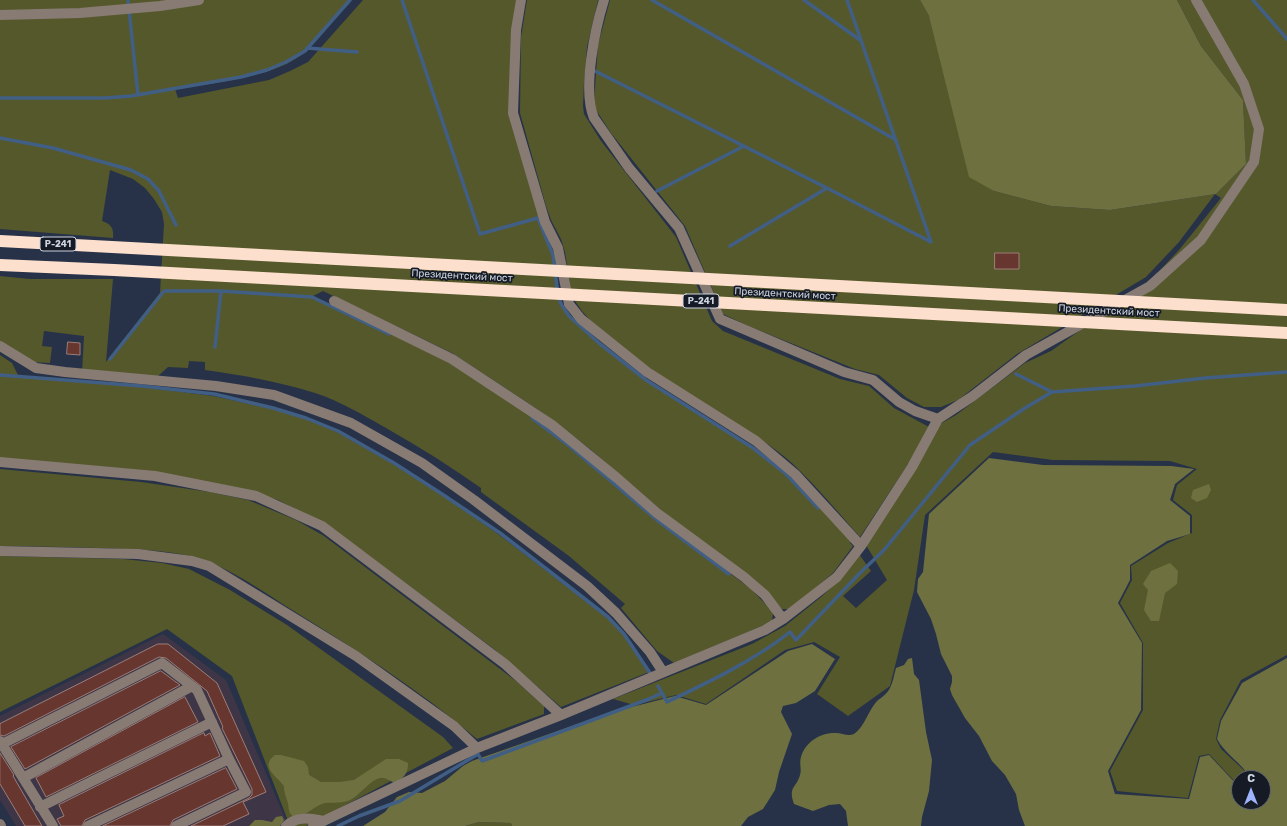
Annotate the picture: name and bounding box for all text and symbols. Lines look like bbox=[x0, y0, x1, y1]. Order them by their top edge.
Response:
road number: Р-241 bbox=[40, 237, 76, 251]
street label: Президентский мост bbox=[411, 267, 513, 285]
street label: Президентский мост bbox=[734, 285, 836, 303]
road number: Р-241 bbox=[683, 294, 719, 308]
street label: Президентский мост bbox=[1058, 302, 1160, 320]
north arrow bbox=[1231, 770, 1271, 810]
text: С bbox=[1247, 772, 1255, 785]

